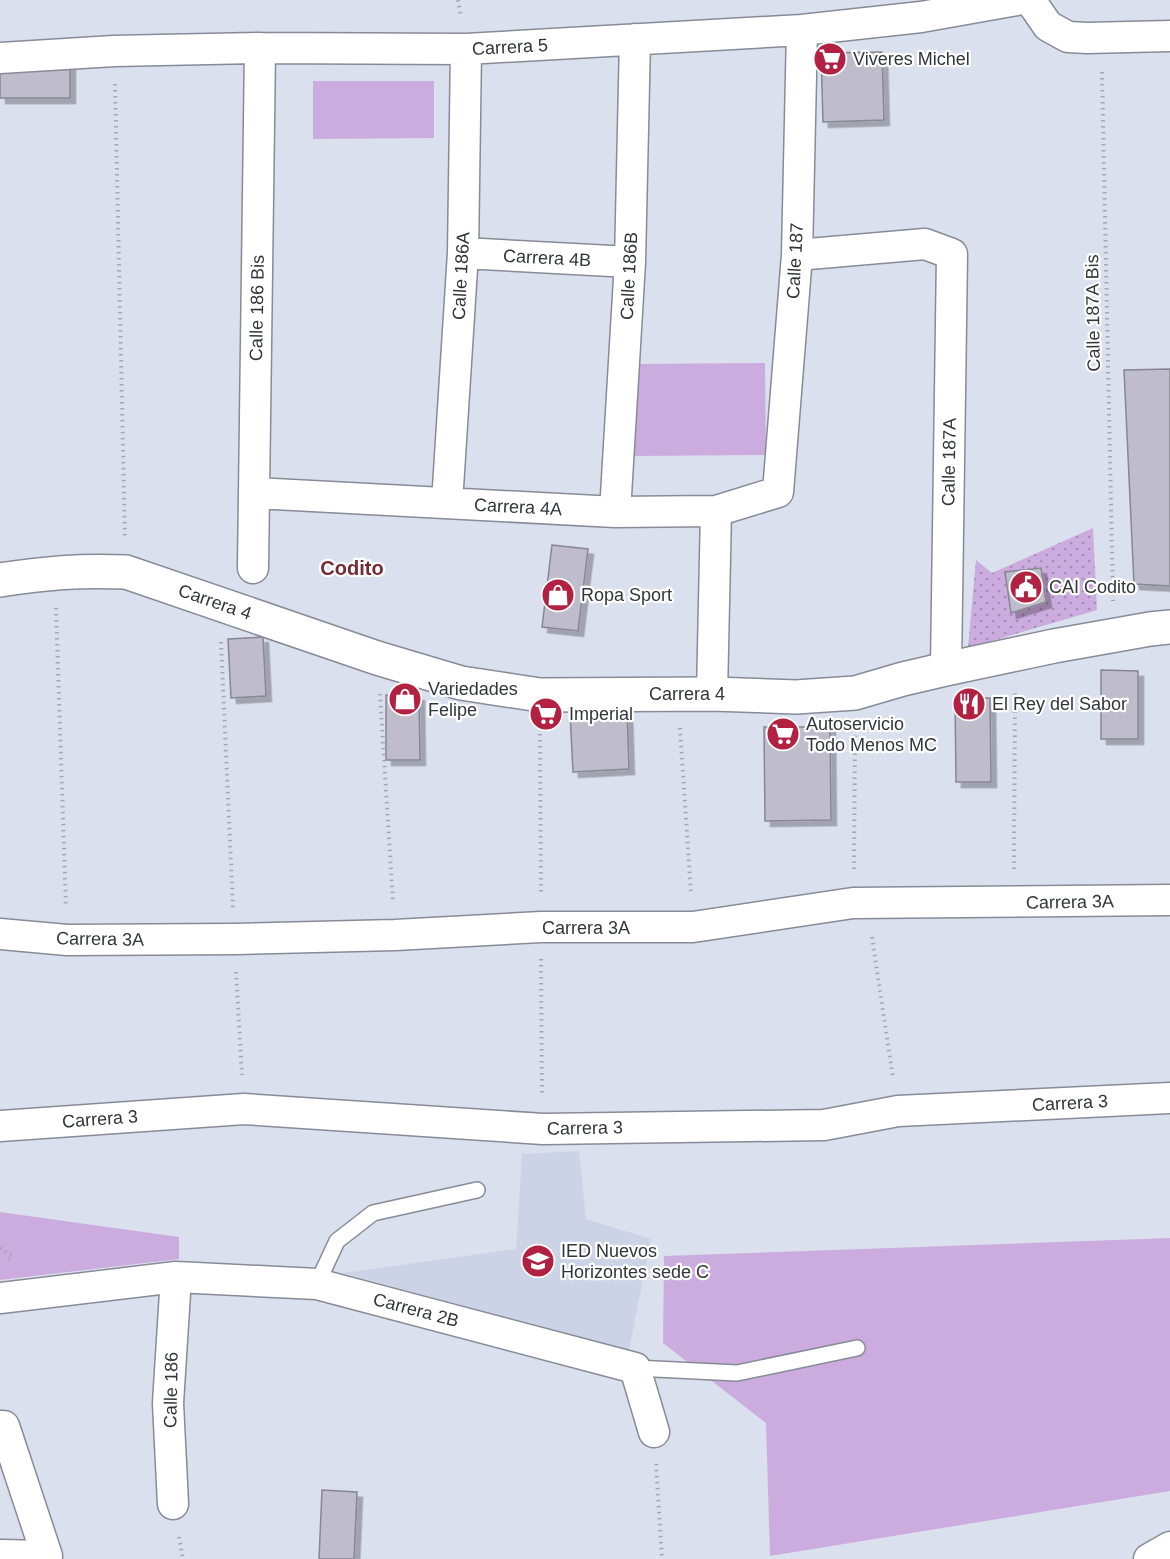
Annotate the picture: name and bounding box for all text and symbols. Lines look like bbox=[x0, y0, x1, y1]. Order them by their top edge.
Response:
street label: Carrera 5 bbox=[472, 35, 548, 59]
supermarket icon: Viveres Michel bbox=[812, 41, 848, 77]
place label: Viveres Michel bbox=[853, 49, 970, 69]
street label: Calle 187 bbox=[783, 222, 807, 300]
street label: Calle 186A bbox=[449, 232, 473, 320]
street label: Calle 186B bbox=[617, 232, 641, 320]
street label: Carrera 4B bbox=[503, 246, 591, 270]
street label: Calle 187A Bis bbox=[1082, 254, 1104, 372]
street label: Calle 186 Bis bbox=[246, 255, 268, 361]
street label: Calle 187A bbox=[938, 418, 960, 506]
street label: Carrera 4A bbox=[474, 495, 562, 519]
district label: Codito bbox=[320, 557, 384, 579]
public building icon: CAI Codito bbox=[1008, 569, 1044, 605]
shop icon: Ropa Sport bbox=[540, 577, 576, 613]
place label: CAI Codito bbox=[1049, 577, 1136, 597]
street label: Carrera 4 bbox=[176, 580, 254, 624]
place label: Ropa Sport bbox=[581, 585, 672, 605]
place label: Variedades Felipe bbox=[428, 679, 518, 720]
shop icon: Variedades Felipe bbox=[387, 681, 423, 717]
street label: Carrera 4 bbox=[649, 684, 725, 704]
restaurant icon: El Rey del Sabor bbox=[951, 686, 987, 722]
place label: El Rey del Sabor bbox=[992, 694, 1127, 714]
supermarket icon: Imperial bbox=[528, 696, 564, 732]
place label: Imperial bbox=[569, 704, 633, 724]
place label: Autoservicio Todo Menos MC bbox=[806, 714, 937, 755]
supermarket icon: Autoservicio Todo Menos MC bbox=[765, 716, 801, 752]
street label: Carrera 3A bbox=[1026, 891, 1114, 913]
street label: Carrera 3A bbox=[542, 918, 630, 938]
street label: Carrera 3A bbox=[56, 928, 144, 950]
street label: Carrera 3 bbox=[1032, 1091, 1108, 1115]
street label: Carrera 3 bbox=[61, 1106, 139, 1132]
street label: Carrera 3 bbox=[547, 1117, 623, 1139]
place label: IED Nuevos Horizontes sede C bbox=[561, 1241, 709, 1282]
school or university icon: IED Nuevos Horizontes sede C bbox=[520, 1243, 556, 1279]
street label: Carrera 2B bbox=[371, 1289, 461, 1331]
street label: Calle 186 bbox=[160, 1352, 182, 1428]

